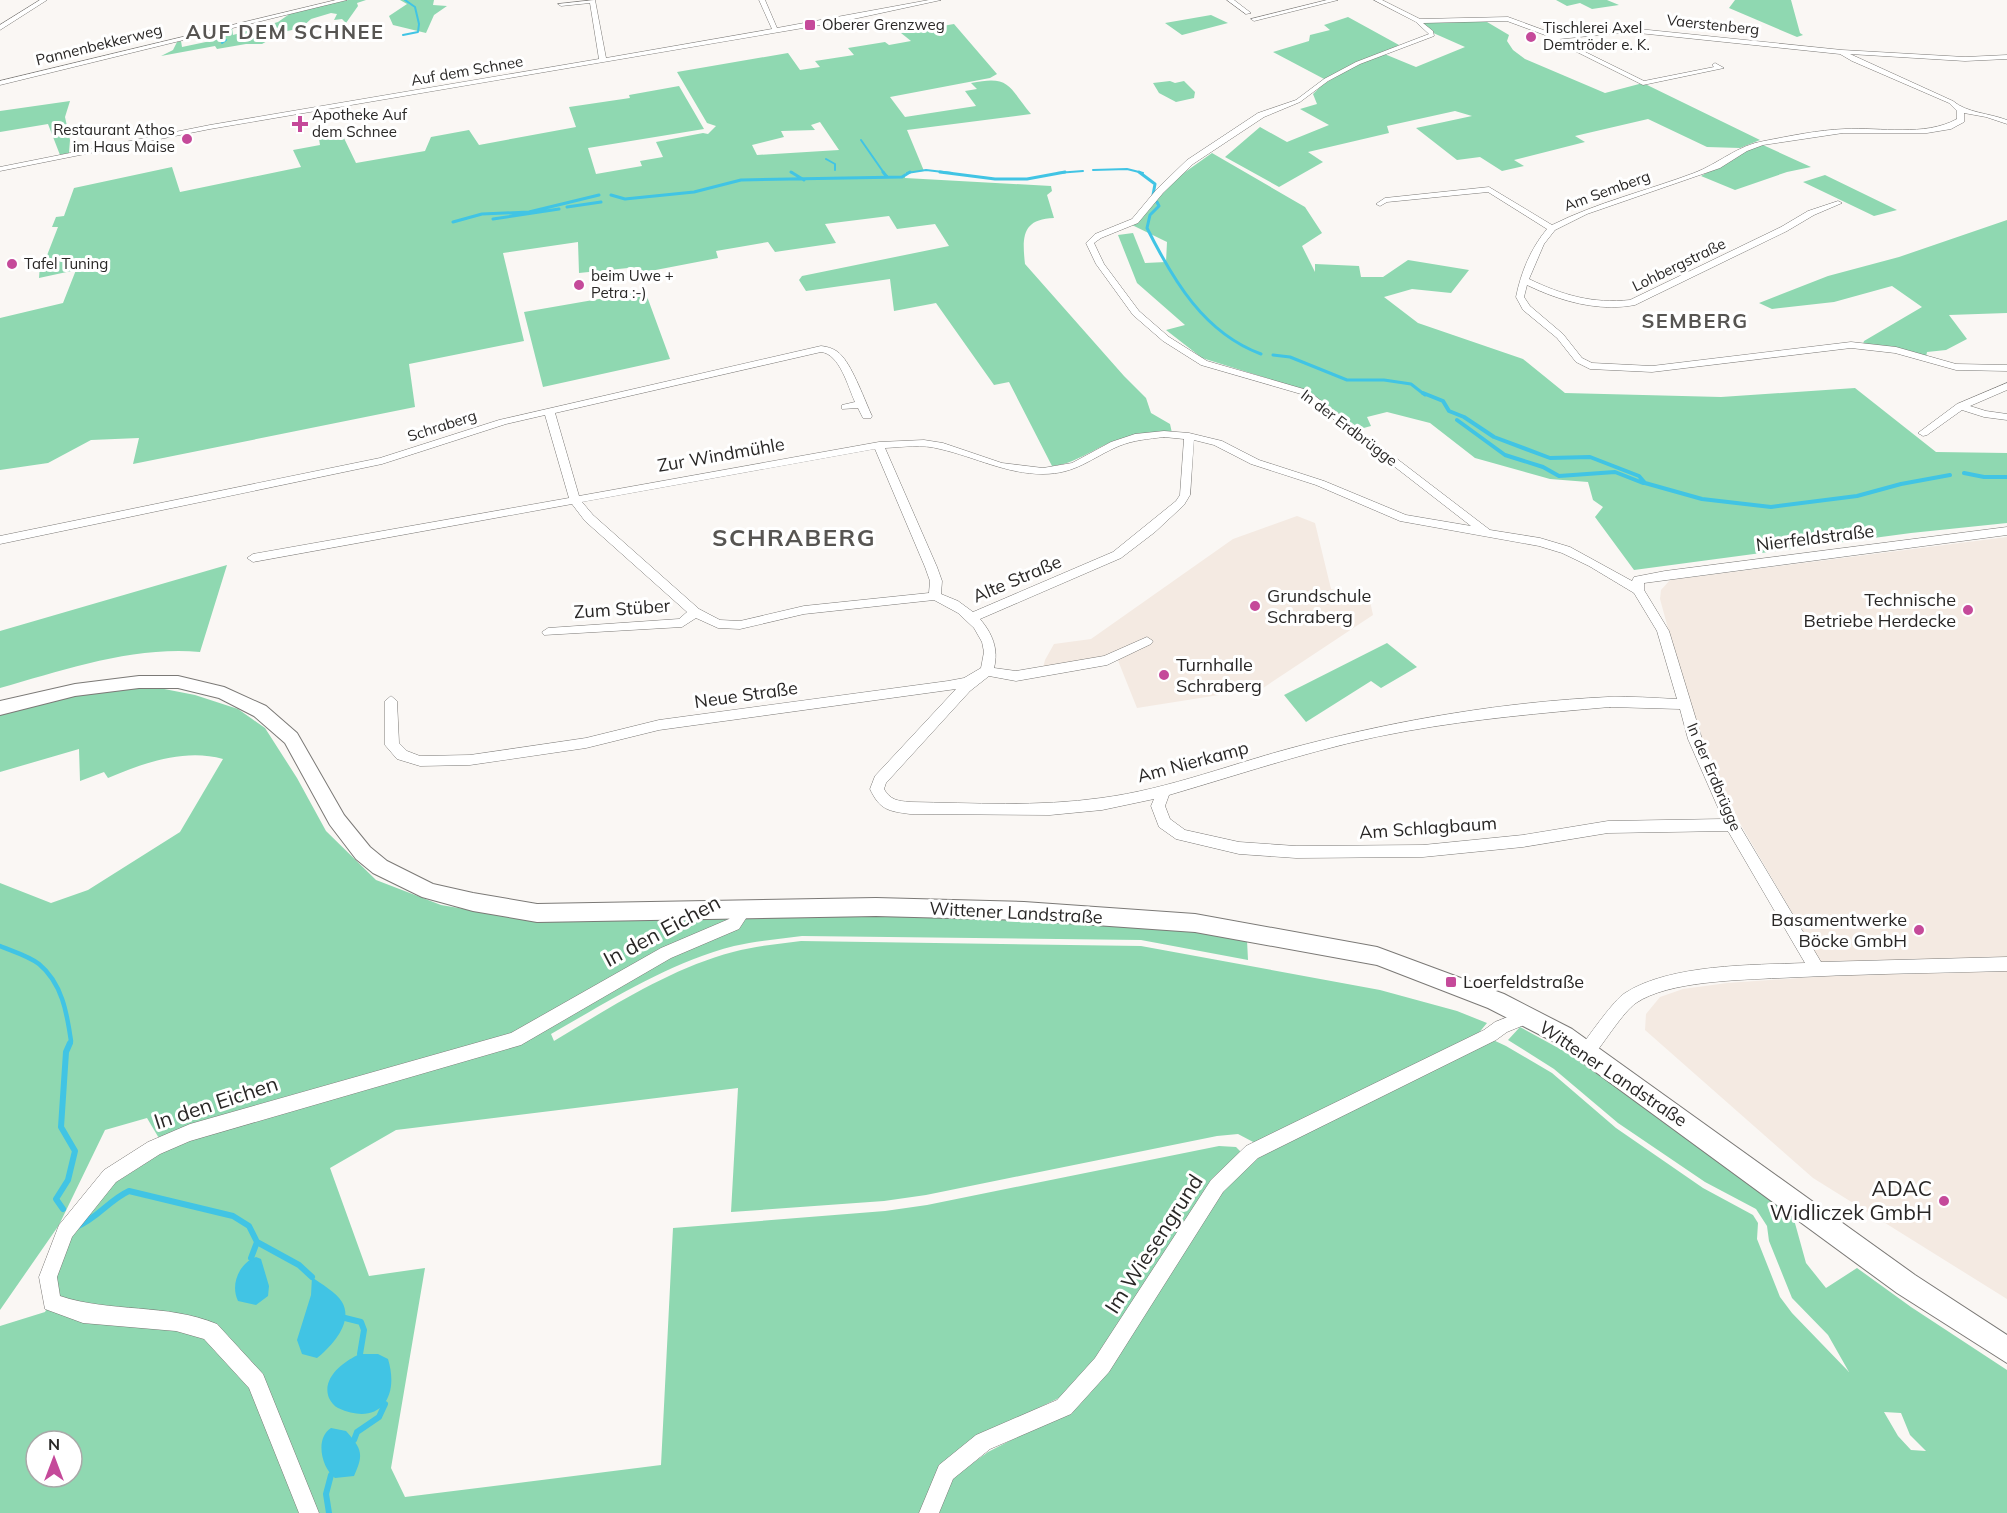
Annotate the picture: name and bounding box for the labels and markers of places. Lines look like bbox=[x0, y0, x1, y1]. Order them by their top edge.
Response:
place label: Oberer Grenzweg bbox=[822, 15, 945, 34]
marker: Oberer Grenzweg bbox=[803, 18, 817, 32]
place label: Tischlerei Axel Demtröder e. K. bbox=[1543, 18, 1650, 54]
marker: Tischlerei Axel Demtröder e. K. bbox=[1524, 30, 1538, 44]
place label: Apotheke Auf dem Schnee bbox=[312, 105, 408, 141]
marker: Apotheke Auf dem Schnee bbox=[293, 117, 307, 131]
place label: Restaurant Athos im Haus Maise bbox=[53, 120, 175, 156]
marker: Restaurant Athos im Haus Maise bbox=[180, 132, 194, 146]
place label: Tafel Tuning bbox=[24, 254, 108, 273]
marker: Tafel Tuning bbox=[5, 257, 19, 271]
place label: beim Uwe + Petra :-) bbox=[591, 266, 674, 302]
marker: beim Uwe + Petra :-) bbox=[572, 278, 586, 292]
place label: Grundschule Schraberg bbox=[1267, 584, 1371, 628]
place label: Technische Betriebe Herdecke bbox=[1803, 588, 1956, 632]
marker: Grundschule Schraberg bbox=[1248, 599, 1262, 613]
marker: Technische Betriebe Herdecke bbox=[1961, 603, 1975, 617]
place label: Turnhalle Schraberg bbox=[1176, 653, 1262, 697]
marker: Turnhalle Schraberg bbox=[1157, 668, 1171, 682]
place label: Basamentwerke Böcke GmbH bbox=[1771, 908, 1907, 952]
marker: Basamentwerke Böcke GmbH bbox=[1912, 923, 1926, 937]
place label: Loerfeldstraße bbox=[1463, 970, 1584, 993]
marker: Loerfeldstraße bbox=[1444, 975, 1458, 989]
place label: ADAC Widliczek GmbH bbox=[1770, 1175, 1932, 1225]
marker: ADAC Widliczek GmbH bbox=[1937, 1194, 1951, 1208]

